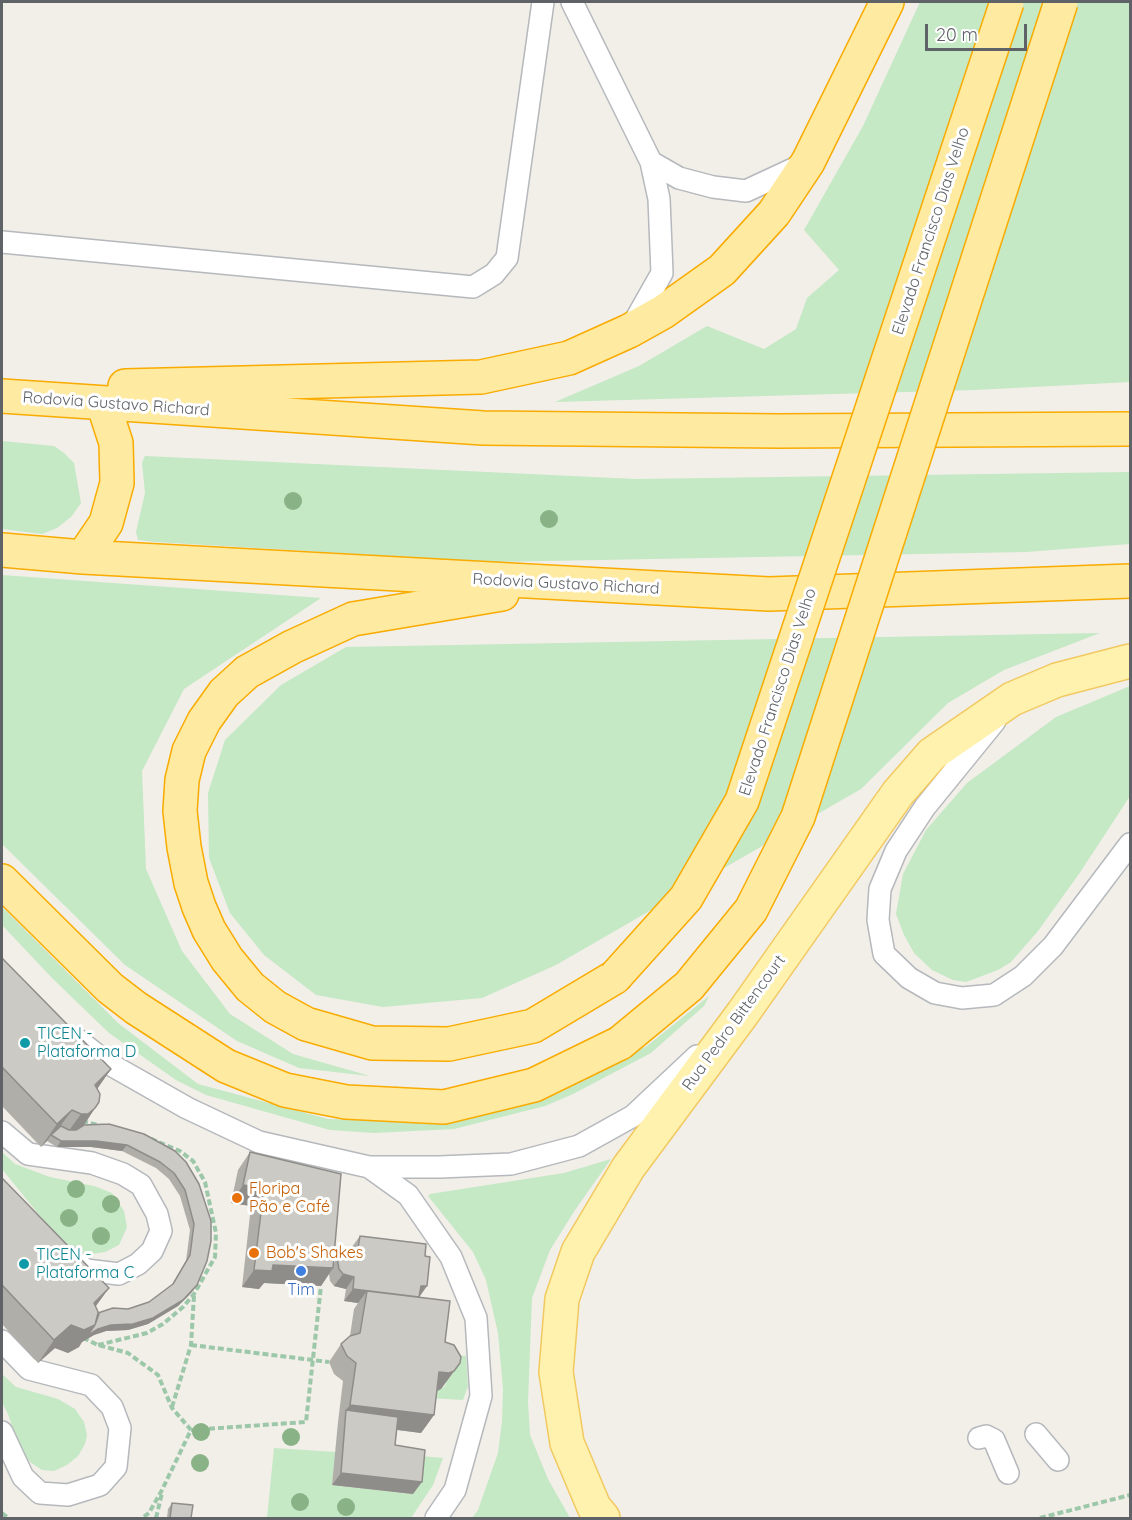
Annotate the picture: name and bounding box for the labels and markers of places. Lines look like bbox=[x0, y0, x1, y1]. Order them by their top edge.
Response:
place label: TICEN - Plataforma D bbox=[37, 1024, 136, 1062]
marker: TICEN - Plataforma D bbox=[18, 1036, 32, 1050]
place label: Floripa Pão e Café bbox=[249, 1179, 330, 1217]
marker: Floripa Pão e Café bbox=[230, 1191, 244, 1205]
place label: Bob's Shakes bbox=[266, 1243, 363, 1263]
place label: TICEN - Plataforma C bbox=[36, 1245, 134, 1283]
marker: Bob's Shakes bbox=[247, 1246, 261, 1260]
marker: TICEN - Plataforma C bbox=[17, 1257, 31, 1271]
marker: Tim bbox=[294, 1264, 308, 1278]
place label: Tim bbox=[287, 1280, 315, 1300]

